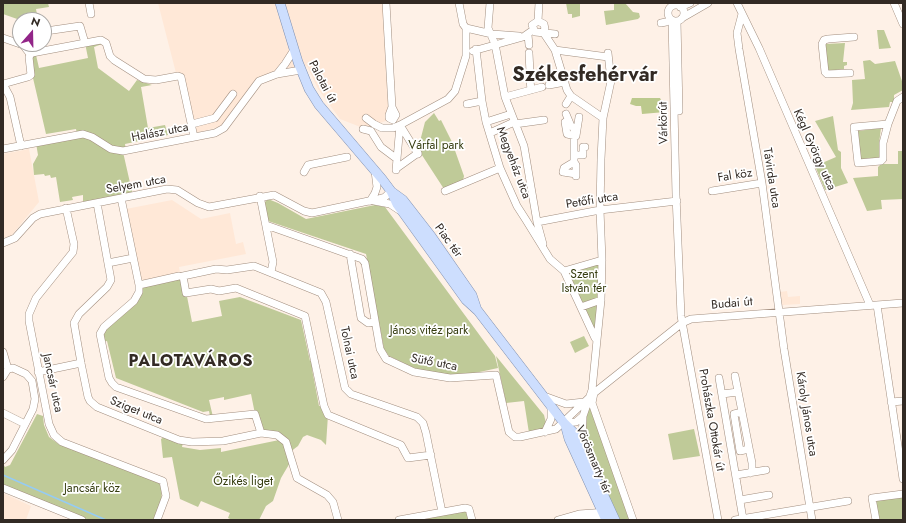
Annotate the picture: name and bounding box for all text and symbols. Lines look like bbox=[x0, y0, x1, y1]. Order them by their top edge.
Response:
north arrow bbox=[12, 12, 52, 52]
text: N bbox=[29, 13, 43, 31]
street label: Palotai út bbox=[305, 58, 339, 106]
district label: Székesfehérvár bbox=[512, 64, 658, 88]
street label: Várkörút bbox=[656, 101, 672, 145]
street label: Kégl György utca bbox=[790, 107, 838, 193]
street label: Halász utca bbox=[130, 120, 190, 146]
street label: Megyeház utca bbox=[493, 125, 533, 201]
park label: Várfal park bbox=[408, 139, 464, 153]
street label: Távirda utca bbox=[759, 147, 783, 209]
street label: Fal köz bbox=[717, 166, 753, 186]
street label: Selyem utca bbox=[105, 173, 167, 197]
street label: Petőfi utca bbox=[565, 190, 619, 212]
street label: Piac tér bbox=[431, 221, 465, 261]
park label: Szent István tér bbox=[562, 268, 606, 296]
street label: Budai út bbox=[711, 295, 753, 313]
park label: János vitéz park bbox=[390, 324, 468, 338]
street label: Tolnai utca bbox=[336, 325, 362, 381]
street label: Sütő utca bbox=[410, 351, 458, 375]
street label: Jancsár utca bbox=[39, 352, 65, 414]
district label: PALOTAVÁROS bbox=[128, 352, 254, 372]
street label: Prohászka Ottokár út bbox=[695, 368, 727, 472]
street label: Károly János utca bbox=[792, 371, 820, 457]
street label: Sziget utca bbox=[108, 394, 164, 428]
street label: Vörösmarty tér bbox=[572, 424, 614, 496]
park label: Őzikés liget bbox=[213, 475, 273, 489]
park label: Jancsár köz bbox=[64, 482, 120, 496]

